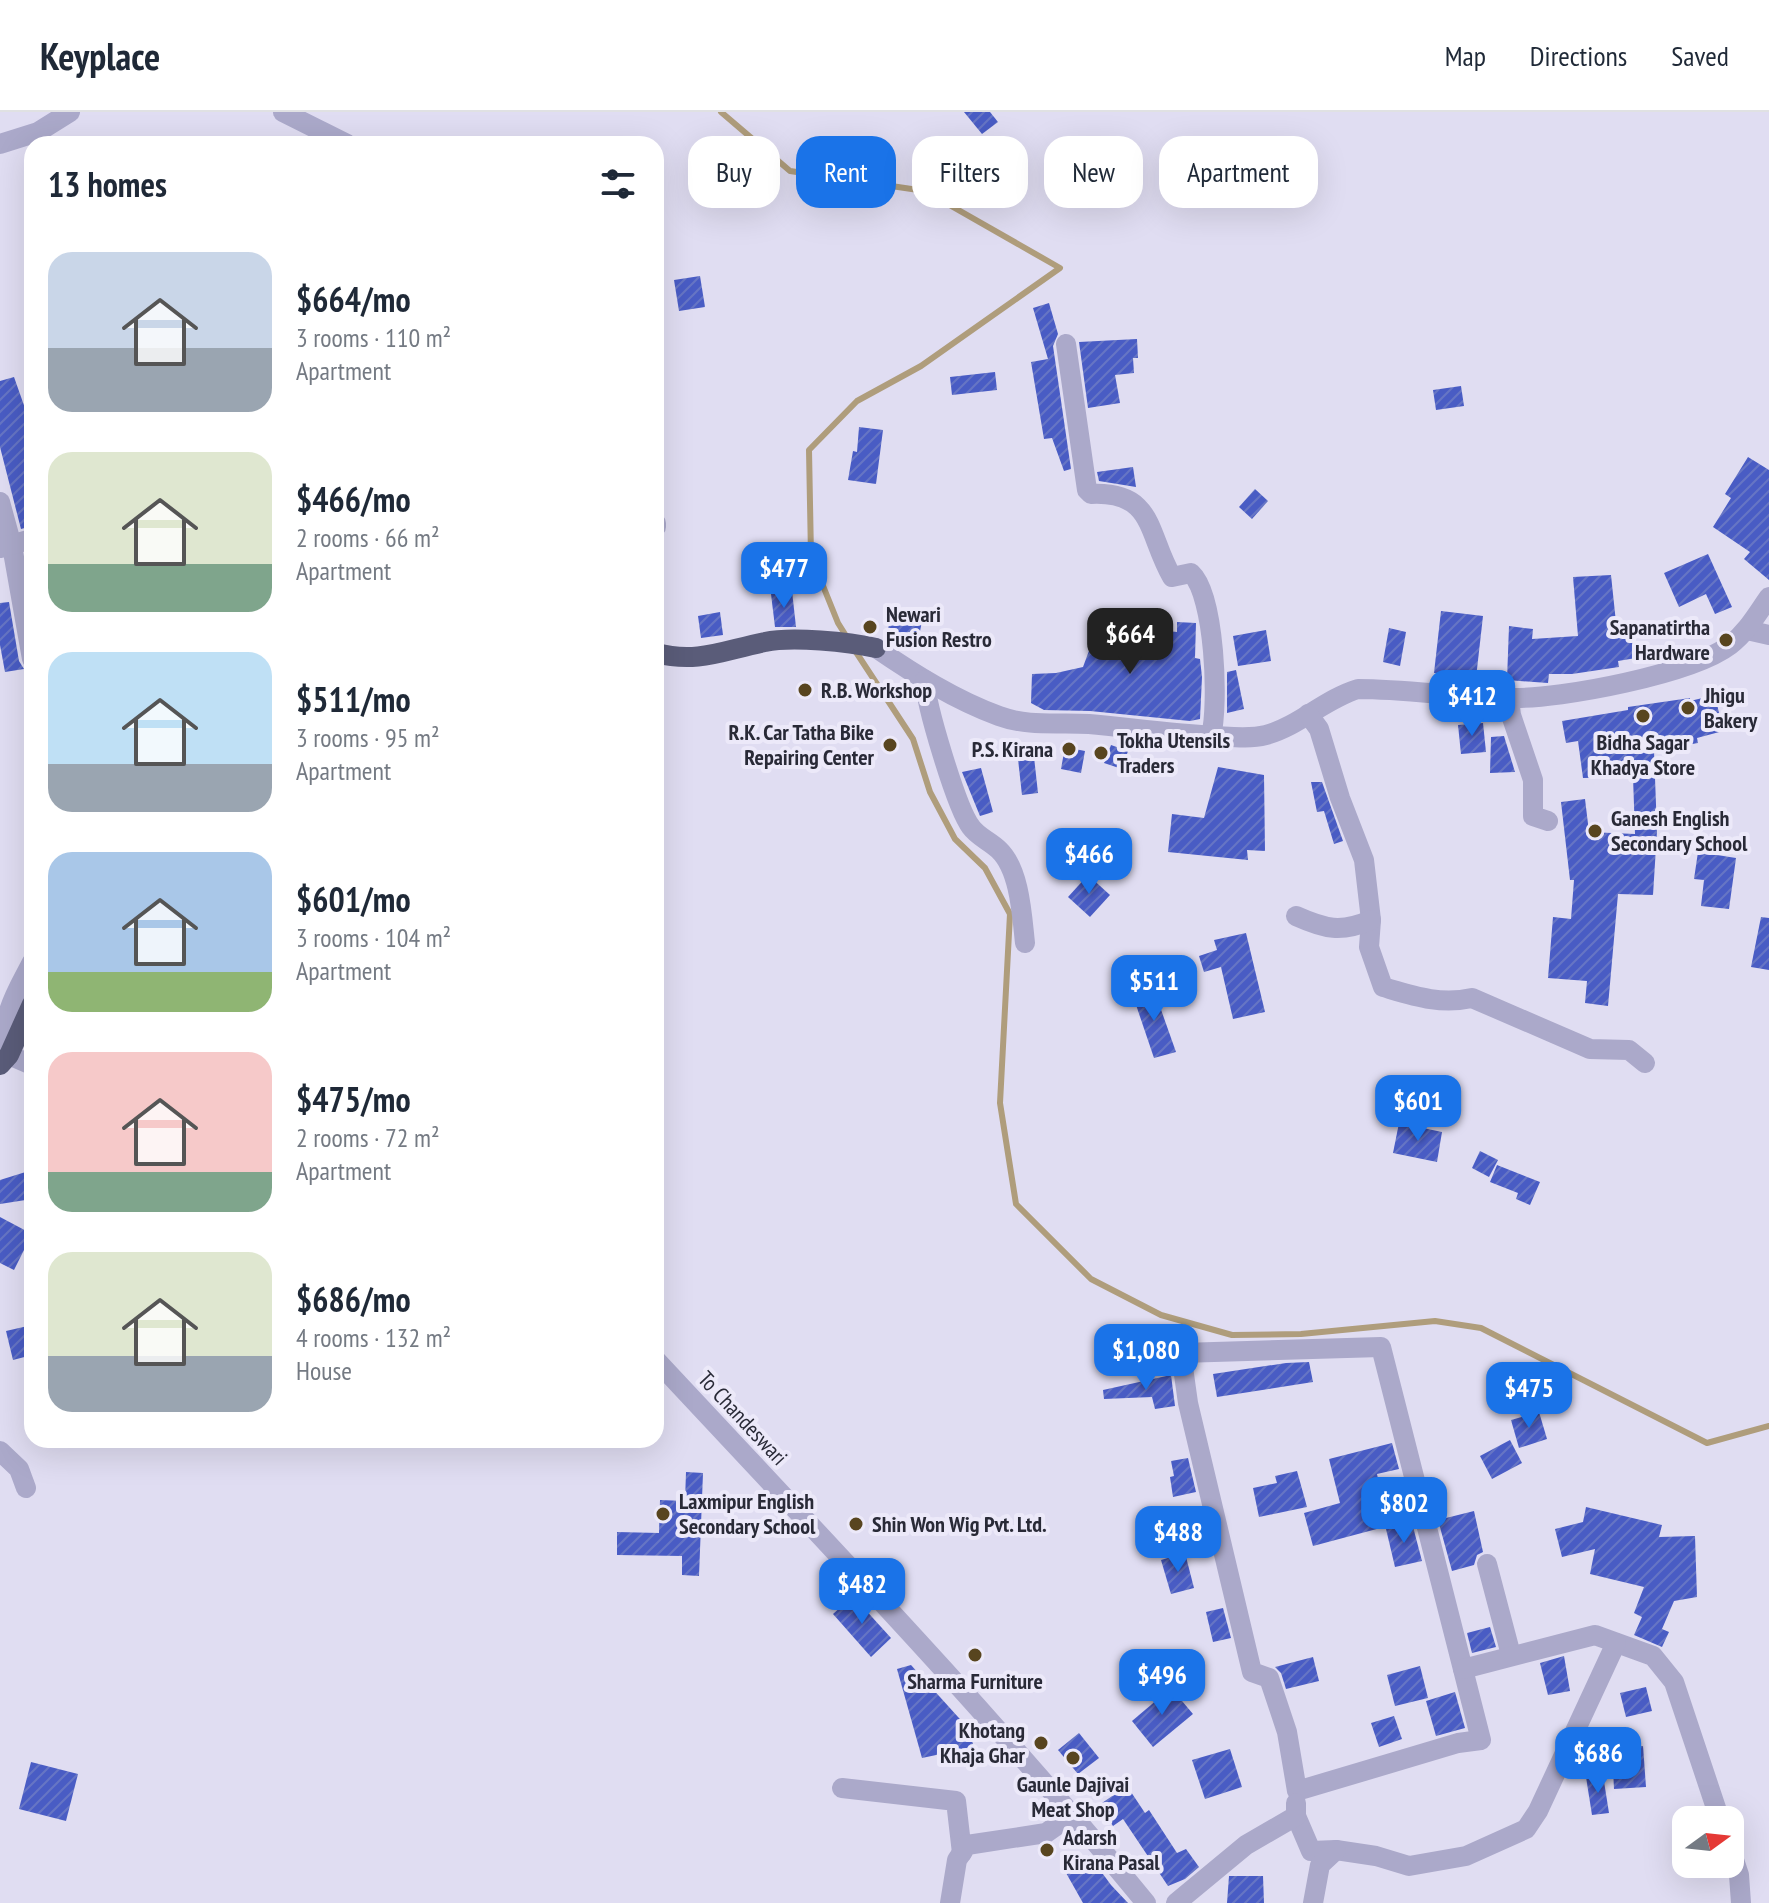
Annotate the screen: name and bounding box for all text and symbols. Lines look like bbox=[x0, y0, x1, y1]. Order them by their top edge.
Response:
text: Keyplace bbox=[40, 31, 160, 80]
text: Map bbox=[1445, 37, 1486, 74]
text: Directions bbox=[1530, 37, 1627, 74]
text: Saved bbox=[1671, 37, 1729, 74]
chip: Buy bbox=[688, 136, 780, 208]
chip: Rent bbox=[796, 136, 896, 208]
chip: Filters bbox=[912, 136, 1028, 208]
chip: New bbox=[1044, 136, 1143, 208]
chip: Apartment bbox=[1159, 136, 1318, 208]
text: 13 homes bbox=[48, 162, 167, 206]
icon: filters bbox=[596, 162, 640, 206]
text: $664/mo bbox=[296, 277, 411, 321]
icon: home bbox=[112, 284, 208, 380]
text: 3 rooms · 110 m² bbox=[296, 321, 451, 354]
text: Apartment bbox=[296, 354, 391, 387]
text: $466/mo bbox=[296, 477, 411, 521]
icon: home bbox=[112, 484, 208, 580]
text: 2 rooms · 66 m² bbox=[296, 521, 440, 554]
pin: $477 bbox=[737, 542, 831, 610]
text: $477 bbox=[759, 551, 809, 584]
text: Apartment bbox=[296, 554, 391, 587]
place label: Newari Fusion Restro bbox=[886, 600, 992, 653]
pin: $664 bbox=[1083, 608, 1177, 676]
place label: Sapanatirtha Hardware bbox=[1610, 613, 1710, 666]
text: $664 bbox=[1105, 617, 1155, 650]
marker: Newari Fusion Restro bbox=[861, 618, 879, 636]
marker: Sapanatirtha Hardware bbox=[1717, 631, 1735, 649]
pin: $412 bbox=[1425, 670, 1519, 738]
place label: R.B. Workshop bbox=[821, 676, 932, 704]
text: $511/mo bbox=[296, 677, 411, 721]
text: $412 bbox=[1447, 679, 1497, 712]
marker: R.B. Workshop bbox=[796, 681, 814, 699]
place label: Jhigu Bakery bbox=[1703, 681, 1759, 734]
icon: home bbox=[112, 684, 208, 780]
marker: Jhigu Bakery bbox=[1679, 699, 1697, 717]
marker: Bidha Sagar Khadya Store bbox=[1634, 707, 1652, 725]
place label: R.K. Car Tatha Bike Repairing Center bbox=[729, 718, 875, 771]
text: 3 rooms · 95 m² bbox=[296, 721, 440, 754]
place label: Tokha Utensils Traders bbox=[1117, 726, 1230, 779]
place label: Bidha Sagar Khadya Store bbox=[1591, 728, 1695, 781]
place label: P.S. Kirana bbox=[972, 735, 1053, 763]
marker: R.K. Car Tatha Bike Repairing Center bbox=[881, 736, 899, 754]
marker: P.S. Kirana bbox=[1060, 740, 1078, 758]
marker: Tokha Utensils Traders bbox=[1092, 744, 1110, 762]
text: Apartment bbox=[296, 754, 391, 787]
place label: Ganesh English Secondary School bbox=[1611, 804, 1748, 857]
marker: Ganesh English Secondary School bbox=[1586, 822, 1604, 840]
pin: $466 bbox=[1042, 828, 1136, 896]
text: $466 bbox=[1064, 837, 1114, 870]
text: $601/mo bbox=[296, 877, 411, 921]
icon: home bbox=[112, 884, 208, 980]
text: 3 rooms · 104 m² bbox=[296, 921, 451, 954]
text: Apartment bbox=[296, 954, 391, 987]
pin: $511 bbox=[1107, 955, 1201, 1023]
text: $511 bbox=[1129, 964, 1179, 997]
pin: $601 bbox=[1371, 1075, 1465, 1143]
text: $475/mo bbox=[296, 1077, 411, 1121]
icon: home bbox=[112, 1084, 208, 1180]
text: $601 bbox=[1393, 1084, 1443, 1117]
text: 2 rooms · 72 m² bbox=[296, 1121, 440, 1154]
text: Apartment bbox=[296, 1154, 391, 1187]
text: $686/mo bbox=[296, 1277, 411, 1321]
icon: home bbox=[112, 1284, 208, 1380]
text: 4 rooms · 132 m² bbox=[296, 1321, 451, 1354]
pin: $1,080 bbox=[1081, 1324, 1211, 1392]
text: $1,080 bbox=[1112, 1333, 1180, 1366]
text: House bbox=[296, 1354, 352, 1387]
pin: $475 bbox=[1482, 1362, 1576, 1430]
street label: To Chandeswari bbox=[692, 1365, 794, 1471]
text: $475 bbox=[1504, 1371, 1554, 1404]
pin: $802 bbox=[1357, 1477, 1451, 1545]
text: $802 bbox=[1379, 1486, 1429, 1519]
place label: Laxmipur English Secondary School bbox=[679, 1487, 816, 1540]
marker: Laxmipur English Secondary School bbox=[654, 1505, 672, 1523]
pin: $488 bbox=[1131, 1506, 1225, 1574]
place label: Shin Won Wig Pvt. Ltd. bbox=[872, 1510, 1047, 1538]
marker: Shin Won Wig Pvt. Ltd. bbox=[847, 1515, 865, 1533]
text: $488 bbox=[1153, 1515, 1203, 1548]
pin: $482 bbox=[815, 1558, 909, 1626]
text: $482 bbox=[837, 1567, 887, 1600]
marker: Sharma Furniture bbox=[966, 1646, 984, 1664]
pin: $496 bbox=[1115, 1649, 1209, 1717]
text: $496 bbox=[1137, 1658, 1187, 1691]
place label: Sharma Furniture bbox=[907, 1667, 1043, 1695]
place label: Khotang Khaja Ghar bbox=[940, 1716, 1026, 1769]
pin: $686 bbox=[1551, 1727, 1645, 1795]
marker: Khotang Khaja Ghar bbox=[1032, 1734, 1050, 1752]
text: $686 bbox=[1573, 1736, 1623, 1769]
marker: Gaunle Dajivai Meat Shop bbox=[1064, 1749, 1082, 1767]
place label: Gaunle Dajivai Meat Shop bbox=[1017, 1770, 1129, 1823]
north arrow bbox=[1672, 1806, 1744, 1878]
map controls bbox=[1672, 1806, 1744, 1878]
place label: Adarsh Kirana Pasal bbox=[1062, 1823, 1160, 1876]
marker: Adarsh Kirana Pasal bbox=[1038, 1841, 1056, 1859]

